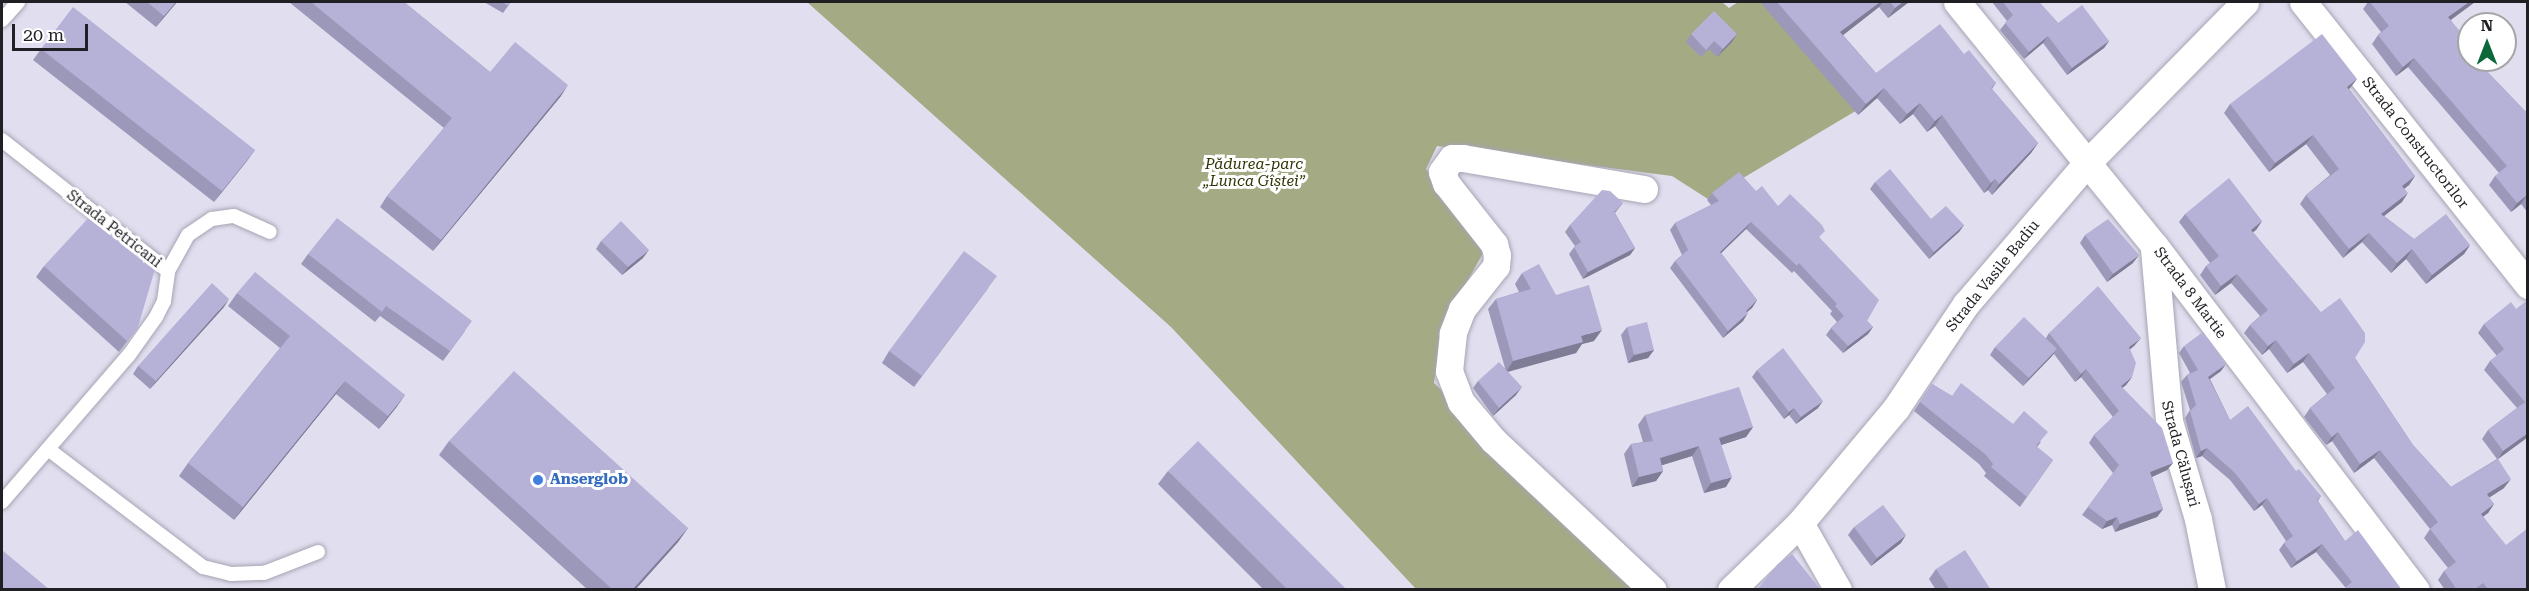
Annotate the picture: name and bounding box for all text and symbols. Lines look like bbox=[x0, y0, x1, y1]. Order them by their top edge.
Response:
scale bar bbox=[15, 12, 92, 50]
north arrow bbox=[2457, 12, 2517, 72]
text: N bbox=[2481, 16, 2493, 35]
text: 20 m bbox=[23, 24, 64, 45]
street label: Strada Constructorilor bbox=[2358, 73, 2472, 213]
park label: Pădurea-parc „Lunca Gîștei” bbox=[1203, 155, 1305, 190]
street label: Strada Petricani bbox=[63, 186, 165, 272]
street label: Strada Vasile Badiu bbox=[1942, 217, 2044, 335]
street label: Strada 8 Martie bbox=[2150, 244, 2230, 342]
street label: Strada Călușari bbox=[2157, 399, 2203, 509]
place label: Anserglob bbox=[550, 471, 628, 489]
marker: Anserglob bbox=[531, 473, 545, 487]

